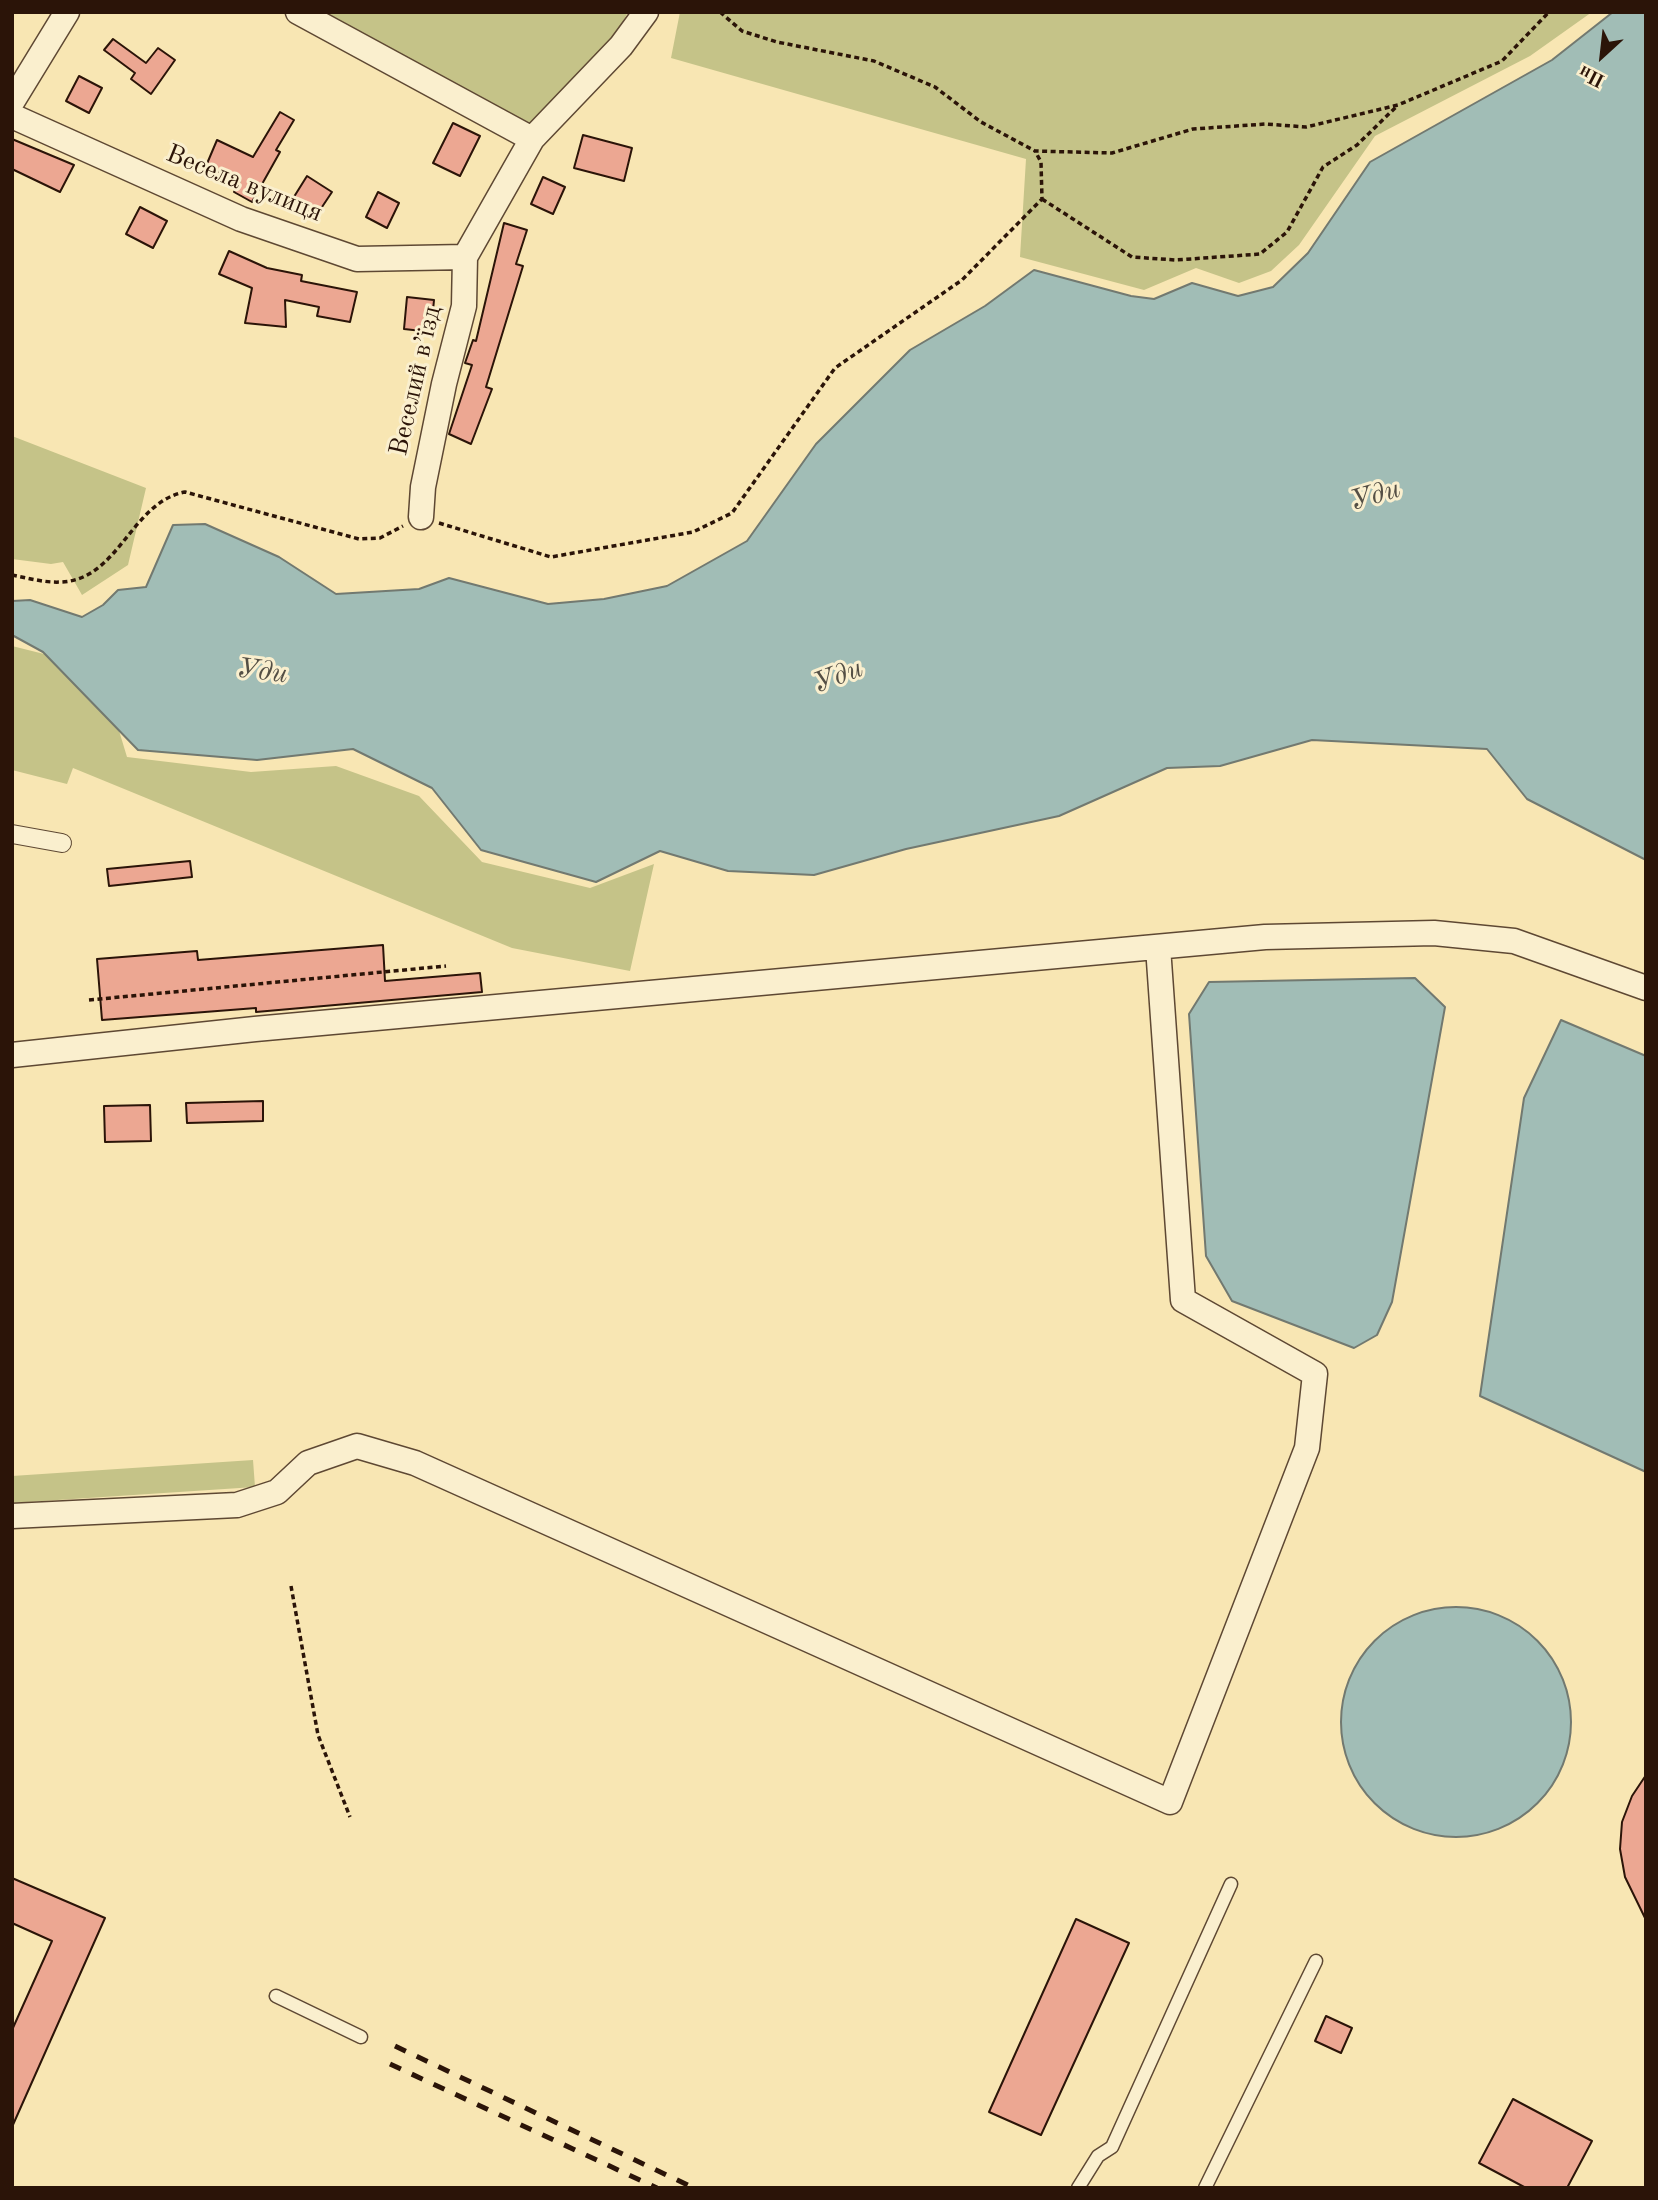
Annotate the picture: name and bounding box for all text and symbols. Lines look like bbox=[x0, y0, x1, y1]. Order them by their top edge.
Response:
north arrow bbox=[1567, 21, 1637, 91]
text: Пн bbox=[1576, 61, 1608, 90]
street label: Весела вулиця bbox=[161, 138, 327, 230]
street label: Веселий в’їзд bbox=[384, 303, 448, 459]
water label: Уди bbox=[1346, 473, 1404, 519]
water label: Уди bbox=[234, 652, 290, 692]
water label: Уди bbox=[808, 652, 868, 702]

